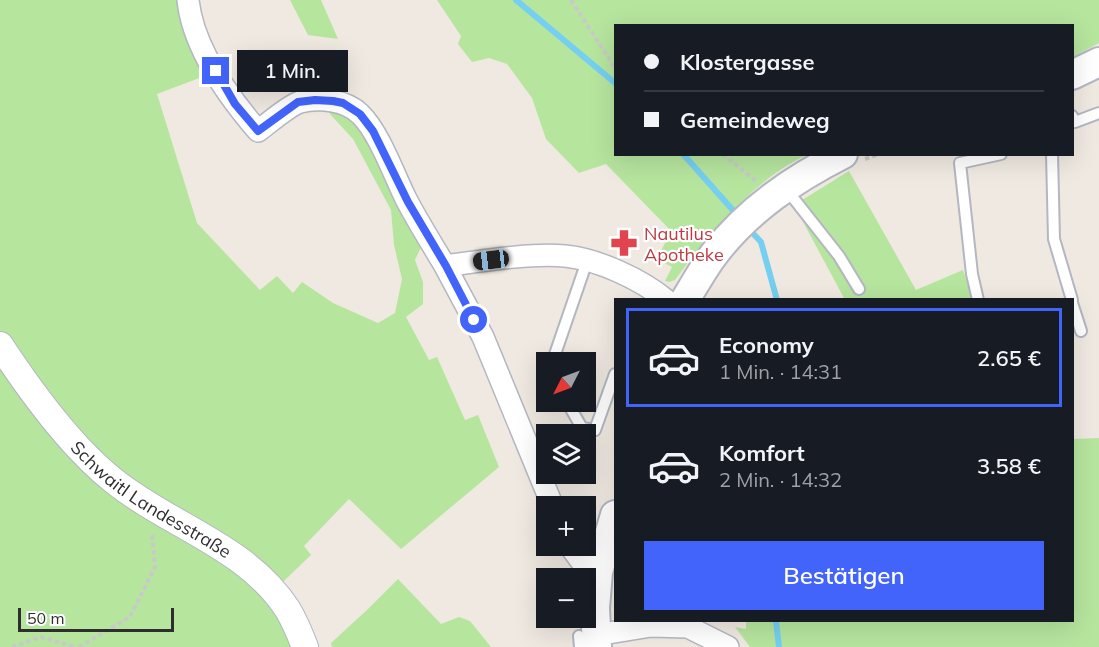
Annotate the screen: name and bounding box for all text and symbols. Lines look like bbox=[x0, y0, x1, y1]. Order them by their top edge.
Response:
text: Klostergasse bbox=[680, 48, 815, 76]
callout: 1 Min. bbox=[237, 50, 348, 92]
route end bbox=[202, 57, 229, 84]
text: 1 Min. bbox=[264, 58, 321, 83]
text: Gemeindeweg bbox=[680, 106, 830, 134]
place label: Nautilus Apotheke bbox=[644, 222, 724, 266]
pharmacy icon: Nautilus Apotheke bbox=[609, 228, 639, 258]
car bbox=[472, 249, 510, 271]
route start bbox=[460, 306, 487, 333]
icon: car bbox=[647, 331, 701, 385]
text: Economy bbox=[719, 331, 814, 359]
text: 2.65 € bbox=[977, 344, 1041, 372]
north arrow bbox=[536, 352, 596, 412]
map controls bbox=[536, 352, 596, 628]
text: 1 Min. · 14:31 bbox=[719, 359, 842, 384]
button: layers bbox=[536, 424, 596, 484]
street label: Schwaitl Landesstraße bbox=[66, 436, 236, 563]
icon: car bbox=[647, 439, 701, 493]
text: Komfort bbox=[719, 439, 805, 467]
text: 3.58 € bbox=[977, 452, 1041, 480]
text: 2 Min. · 14:32 bbox=[719, 467, 842, 492]
button: + bbox=[536, 496, 596, 556]
button: Bestätigen bbox=[644, 541, 1044, 610]
button: − bbox=[536, 568, 596, 628]
scale bar bbox=[18, 605, 174, 632]
text: 50 m bbox=[27, 608, 64, 628]

